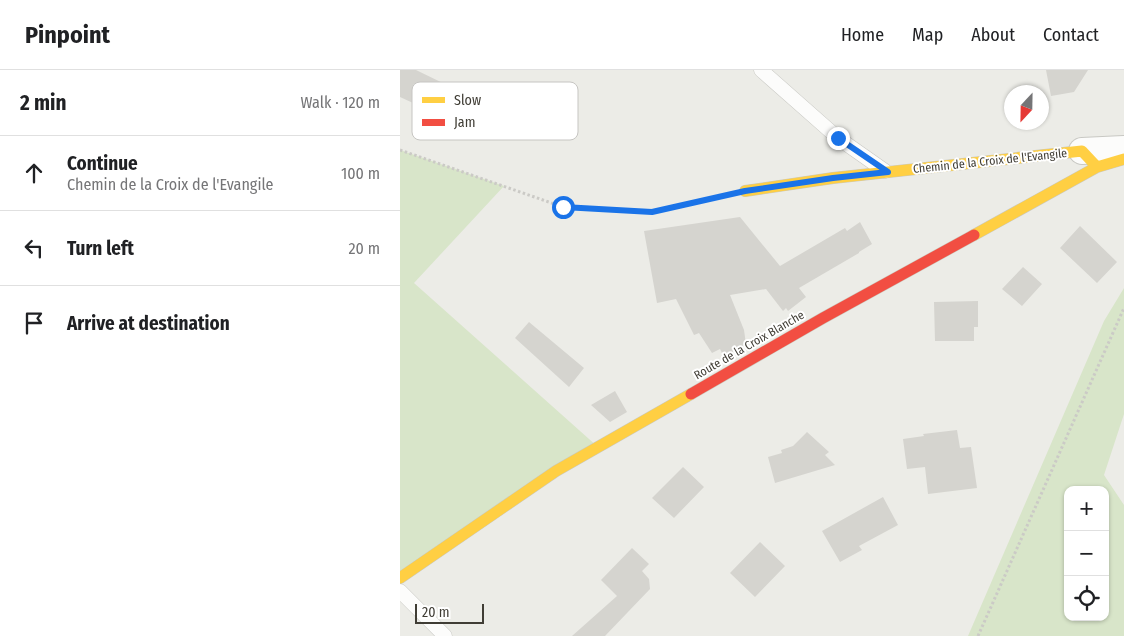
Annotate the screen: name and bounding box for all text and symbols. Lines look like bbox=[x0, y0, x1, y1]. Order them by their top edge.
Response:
text: Pinpoint bbox=[25, 21, 110, 49]
text: Home bbox=[841, 24, 884, 46]
text: Map bbox=[912, 24, 943, 46]
text: About bbox=[971, 24, 1015, 46]
text: Contact bbox=[1043, 24, 1099, 46]
legend bbox=[412, 82, 578, 140]
north arrow bbox=[1004, 85, 1049, 130]
text: 2 min bbox=[20, 90, 67, 116]
text: Slow bbox=[454, 92, 481, 109]
text: Walk · 120 m bbox=[301, 93, 380, 112]
text: Jam bbox=[454, 114, 475, 131]
route end bbox=[827, 127, 850, 150]
street label: Chemin de la Croix de l'Evangile bbox=[912, 146, 1068, 176]
text: Continue bbox=[67, 152, 138, 175]
icon: ahead bbox=[20, 159, 48, 187]
text: 100 m bbox=[341, 164, 380, 183]
text: Chemin de la Croix de l'Evangile bbox=[67, 175, 273, 194]
route start bbox=[552, 196, 575, 219]
icon: left bbox=[20, 234, 48, 262]
text: Turn left bbox=[67, 237, 134, 260]
text: 20 m bbox=[349, 239, 380, 258]
street label: Route de la Croix Blanche bbox=[691, 308, 807, 382]
icon: arrive bbox=[20, 309, 48, 337]
text: Arrive at destination bbox=[67, 312, 230, 335]
map controls bbox=[1064, 486, 1109, 621]
button: + bbox=[1064, 486, 1109, 531]
button: − bbox=[1064, 531, 1109, 576]
button: locate bbox=[1064, 576, 1109, 621]
scale bar bbox=[415, 601, 484, 624]
text: 20 m bbox=[422, 604, 450, 621]

